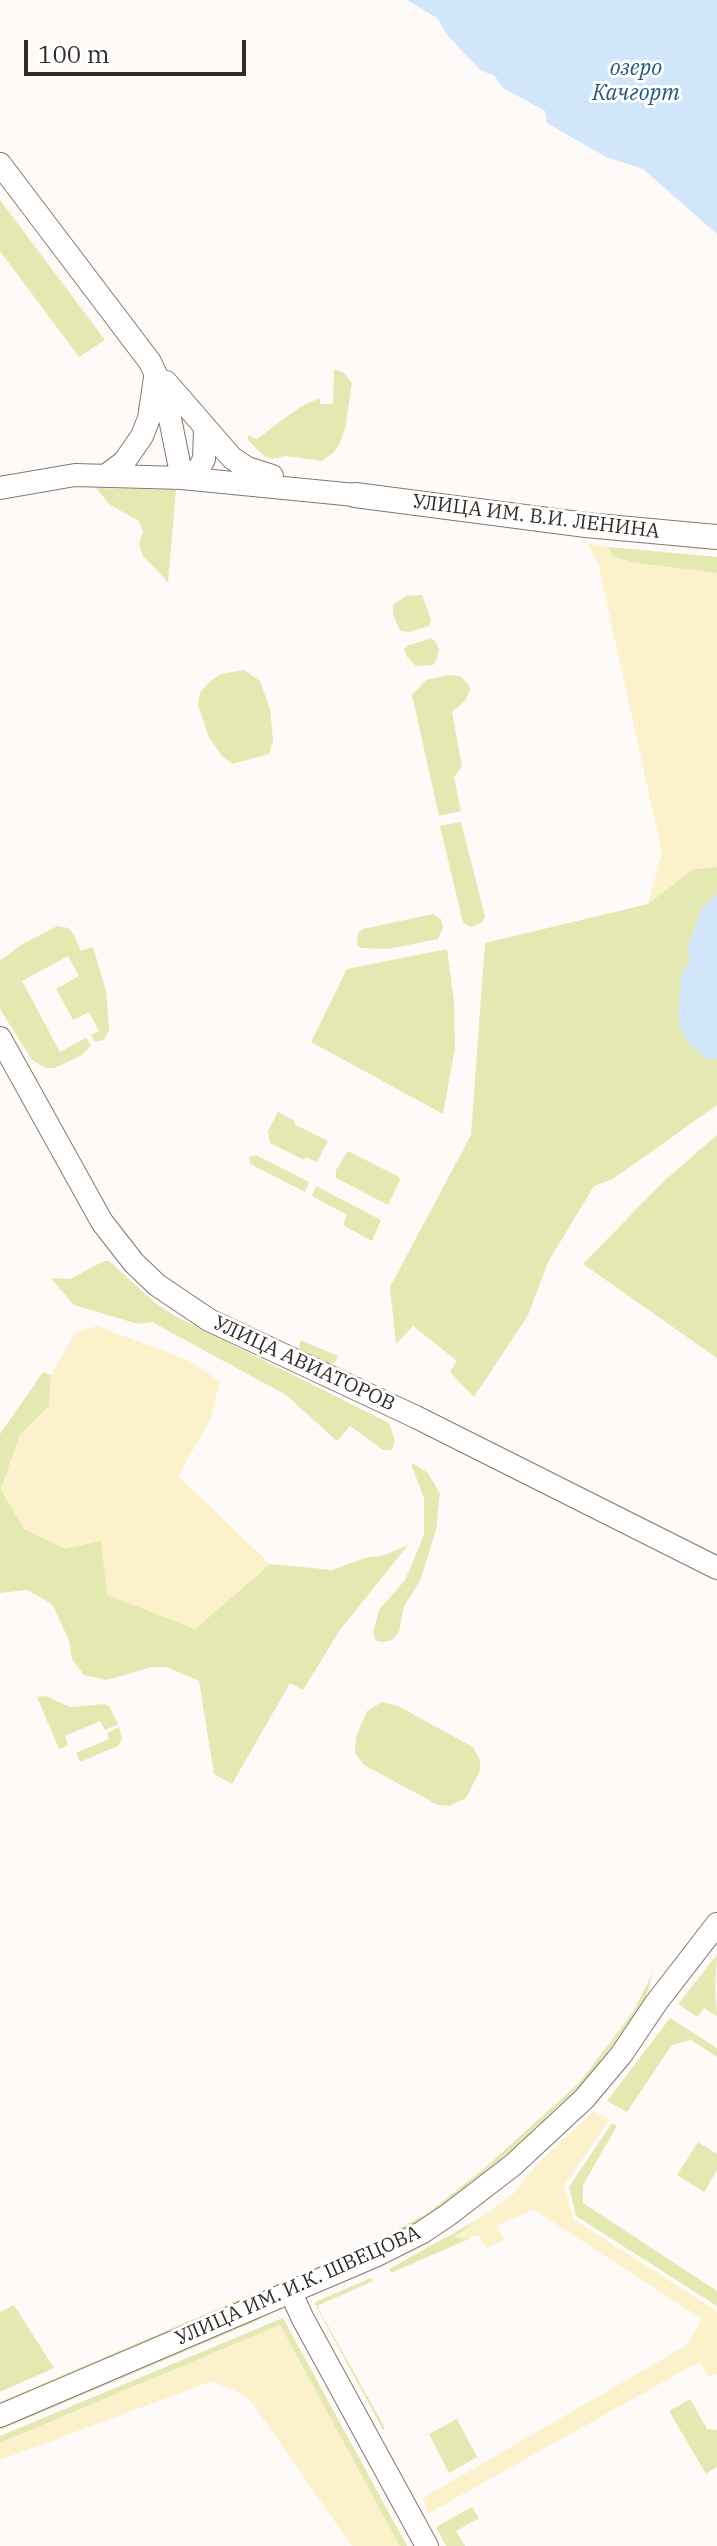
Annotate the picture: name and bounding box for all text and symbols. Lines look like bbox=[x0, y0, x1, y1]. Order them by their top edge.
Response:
scale bar bbox=[28, 24, 250, 74]
text: 100 m bbox=[38, 38, 110, 70]
water label: озеро Качгорт bbox=[592, 56, 680, 108]
street label: УЛИЦА ИМ. В.И. ЛЕНИНА bbox=[411, 490, 661, 544]
street label: УЛИЦА АВИАТОРОВ bbox=[209, 1311, 399, 1417]
street label: УЛИЦА ИМ. И.К. ШВЕЦОВА bbox=[172, 2221, 424, 2351]

